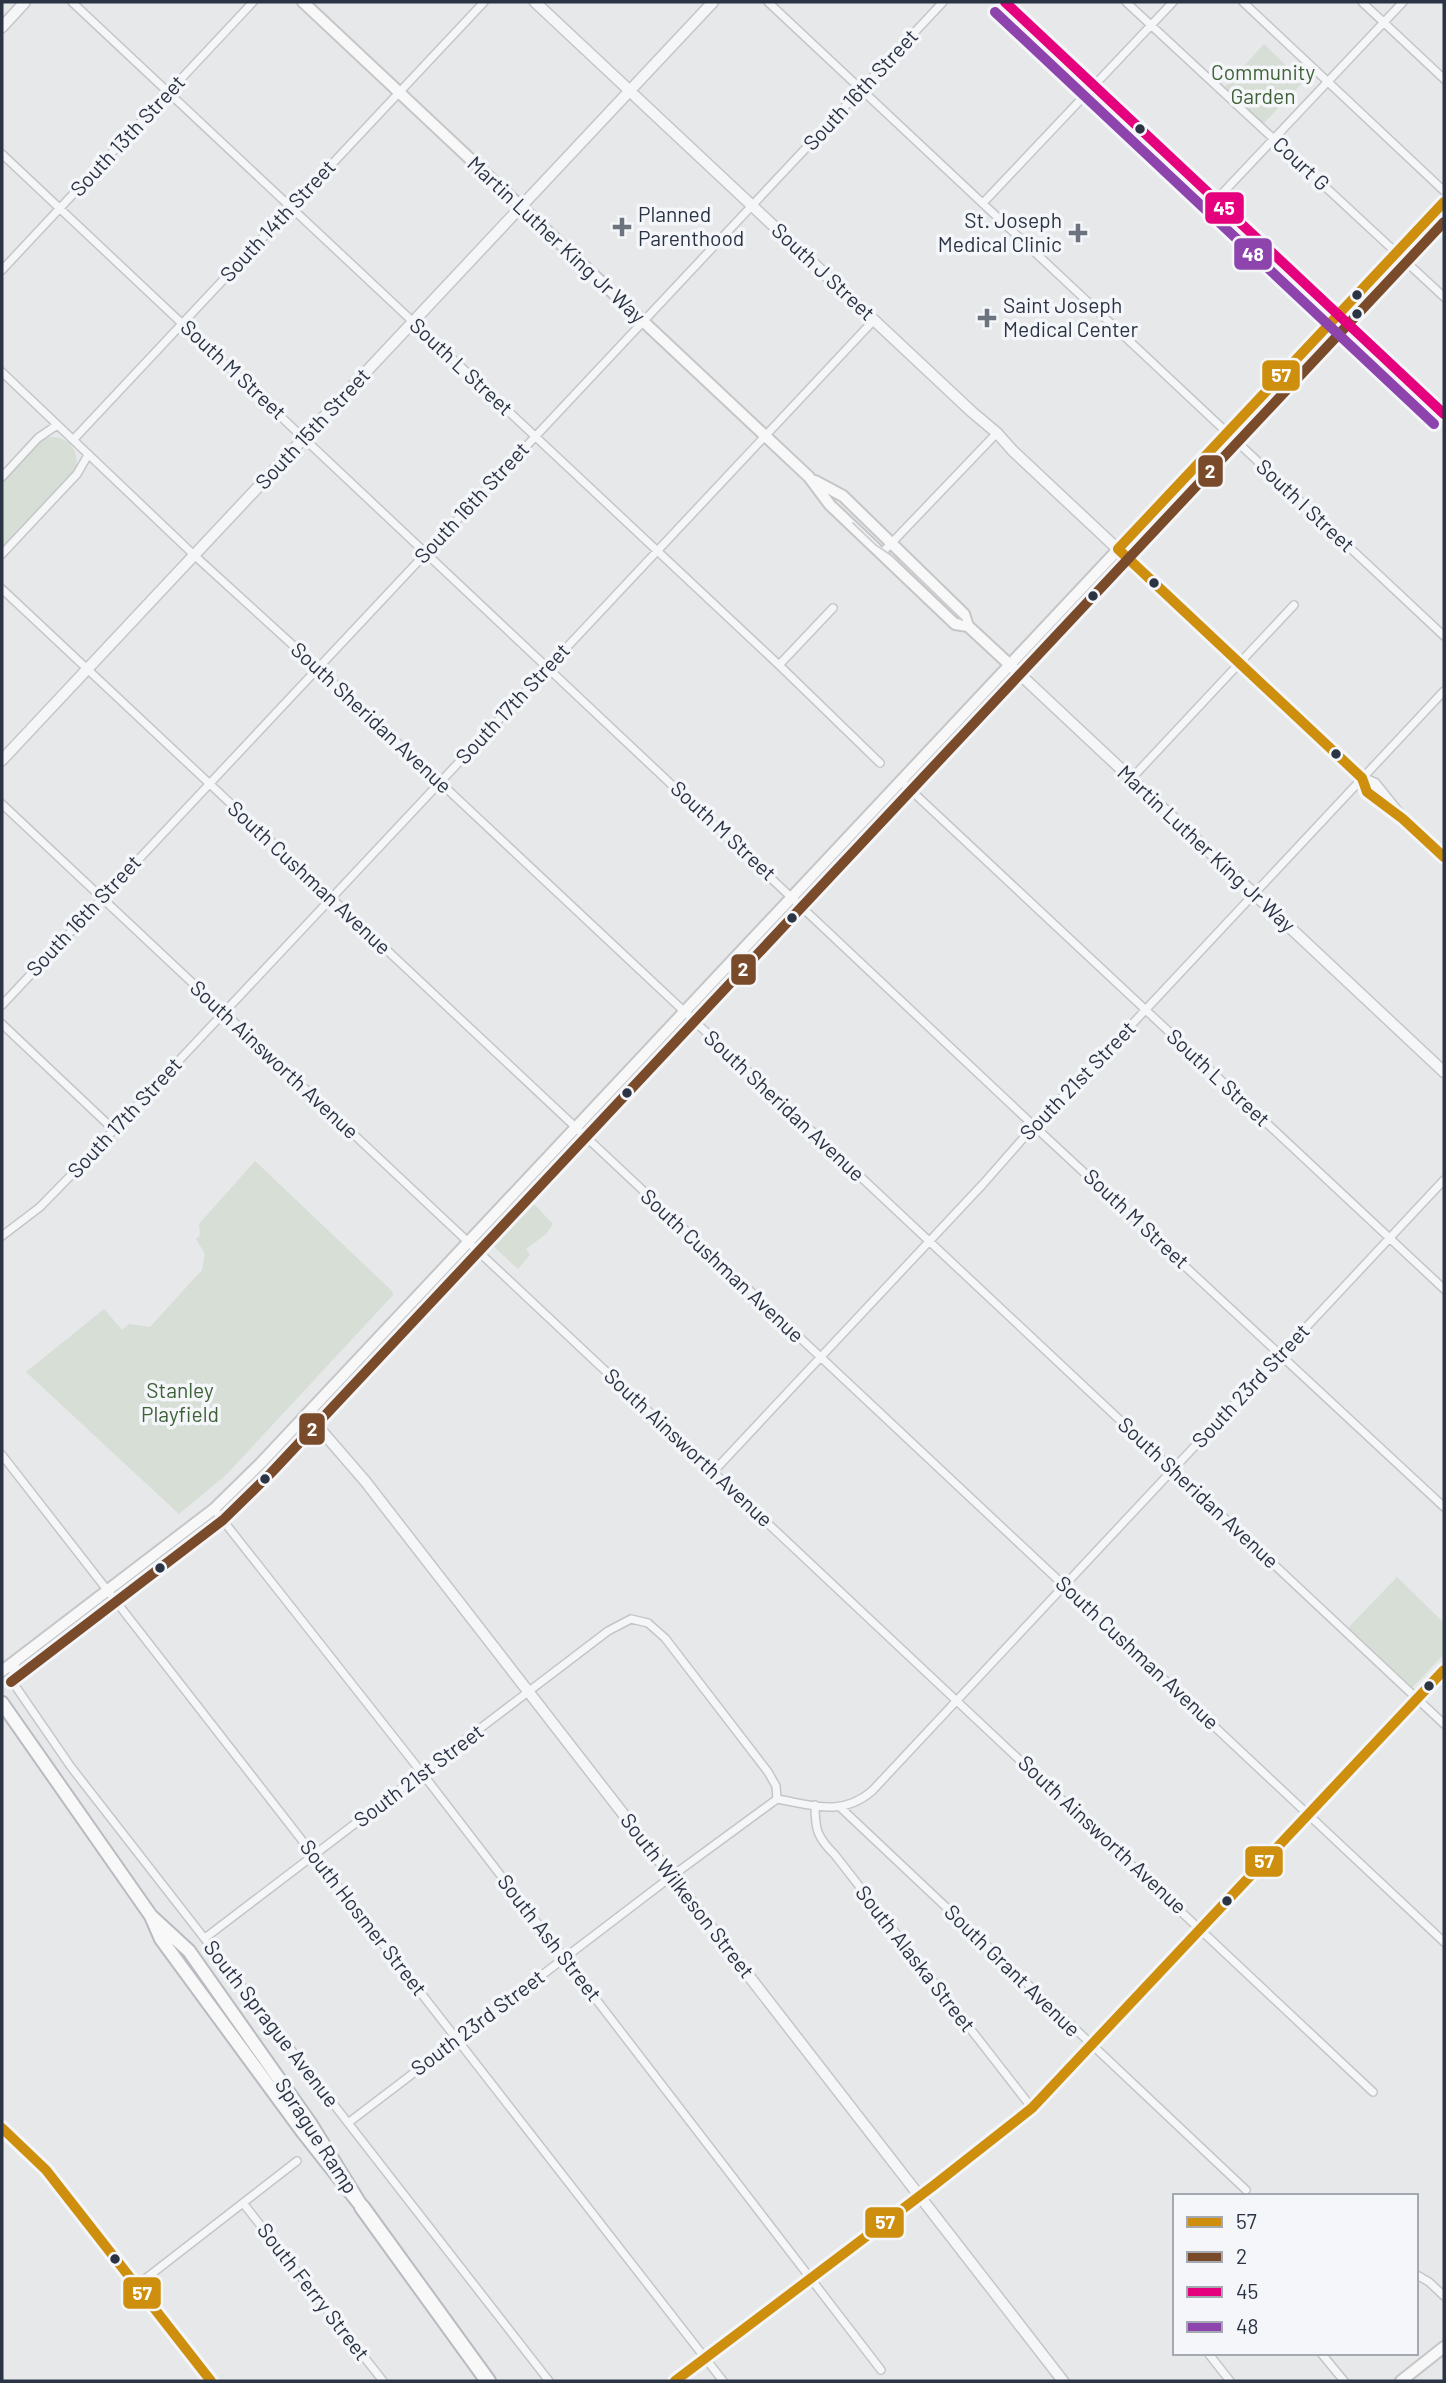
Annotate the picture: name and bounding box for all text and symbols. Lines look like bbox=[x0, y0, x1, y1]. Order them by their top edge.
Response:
street label: South 16th Street bbox=[797, 23, 923, 155]
park label: Community Garden bbox=[1211, 59, 1315, 108]
street label: South 13th Street bbox=[64, 69, 190, 201]
unlabelled marker bbox=[1133, 122, 1147, 136]
street label: Court G bbox=[1269, 131, 1335, 195]
street label: Martin Luther King Jr Way bbox=[463, 150, 651, 328]
street label: South 14th Street bbox=[214, 154, 340, 286]
line badge: 45 bbox=[1204, 191, 1245, 225]
text: 45 bbox=[1213, 196, 1235, 219]
place label: Planned Parenthood bbox=[638, 201, 744, 250]
place label: St. Joseph Medical Clinic bbox=[938, 207, 1062, 256]
marker: Planned Parenthood bbox=[612, 217, 632, 237]
street label: South J Street bbox=[767, 217, 881, 325]
marker: St. Joseph Medical Clinic bbox=[1068, 223, 1088, 243]
line badge: 48 bbox=[1233, 237, 1273, 271]
text: 48 bbox=[1242, 242, 1264, 265]
unlabelled marker bbox=[1350, 288, 1364, 302]
place label: Saint Joseph Medical Center bbox=[1003, 292, 1138, 341]
unlabelled marker bbox=[1350, 307, 1364, 321]
marker: Saint Joseph Medical Center bbox=[977, 308, 997, 328]
street label: South L Street bbox=[405, 312, 519, 420]
street label: South M Street bbox=[176, 314, 292, 424]
line badge: 57 bbox=[1261, 359, 1301, 392]
street label: South 15th Street bbox=[249, 362, 375, 494]
text: 57 bbox=[1271, 363, 1291, 386]
street label: South 16th Street bbox=[408, 436, 534, 568]
street label: South I Street bbox=[1252, 453, 1360, 557]
line badge: 2 bbox=[1197, 454, 1224, 488]
text: 2 bbox=[1205, 459, 1215, 482]
unlabelled marker bbox=[1147, 576, 1161, 590]
unlabelled marker bbox=[1086, 589, 1100, 603]
street label: South Sheridan Avenue bbox=[287, 636, 457, 798]
street label: South 17th Street bbox=[450, 637, 574, 769]
unlabelled marker bbox=[1329, 747, 1343, 761]
street label: Martin Luther King Jr Way bbox=[1113, 759, 1301, 937]
street label: South M Street bbox=[666, 775, 782, 885]
street label: South Cushman Avenue bbox=[223, 795, 397, 959]
street label: South 16th Street bbox=[20, 849, 146, 981]
unlabelled marker bbox=[785, 911, 799, 925]
line badge: 2 bbox=[730, 953, 757, 986]
text: 2 bbox=[738, 957, 748, 980]
street label: South Ainsworth Avenue bbox=[186, 974, 364, 1143]
street label: South 21st Street bbox=[1014, 1015, 1140, 1145]
street label: South L Street bbox=[1162, 1023, 1276, 1131]
street label: South Sheridan Avenue bbox=[700, 1024, 870, 1186]
street label: South 17th Street bbox=[62, 1051, 186, 1183]
unlabelled marker bbox=[620, 1086, 634, 1100]
street label: South M Street bbox=[1079, 1163, 1195, 1273]
street label: South Cushman Avenue bbox=[636, 1183, 810, 1347]
street label: South 23rd Street bbox=[1186, 1318, 1314, 1452]
street label: South Ainsworth Avenue bbox=[600, 1362, 778, 1531]
park label: Stanley Playfield bbox=[141, 1377, 219, 1426]
street label: South Sheridan Avenue bbox=[1114, 1411, 1284, 1573]
line badge: 2 bbox=[298, 1412, 326, 1446]
text: 2 bbox=[307, 1417, 317, 1440]
unlabelled marker bbox=[258, 1472, 272, 1486]
unlabelled marker bbox=[153, 1561, 167, 1575]
street label: South Cushman Avenue bbox=[1051, 1570, 1225, 1734]
unlabelled marker bbox=[1422, 1679, 1436, 1693]
street label: South 21st Street bbox=[348, 1718, 488, 1832]
street label: South Ainsworth Avenue bbox=[1014, 1749, 1192, 1918]
street label: South Wilkeson Street bbox=[616, 1808, 760, 1982]
street label: South Hosmer Street bbox=[296, 1834, 433, 2000]
line badge: 57 bbox=[1244, 1845, 1284, 1878]
text: 57 bbox=[1254, 1849, 1274, 1872]
street label: South Ash Street bbox=[493, 1869, 607, 2005]
street label: South Alaska Street bbox=[851, 1880, 981, 2036]
unlabelled marker bbox=[1220, 1894, 1234, 1908]
street label: South Grant Avenue bbox=[940, 1899, 1086, 2041]
street label: South Sprague Avenue bbox=[199, 1935, 345, 2112]
street label: South 23rd Street bbox=[405, 1963, 549, 2080]
street label: Sprague Ramp bbox=[271, 2073, 364, 2198]
legend bbox=[1173, 2194, 1418, 2355]
line badge: 57 bbox=[864, 2206, 905, 2239]
text: 57 bbox=[1236, 2208, 1257, 2233]
text: 57 bbox=[875, 2210, 895, 2233]
street label: South Ferry Street bbox=[253, 2217, 376, 2365]
text: 2 bbox=[1236, 2243, 1247, 2268]
unlabelled marker bbox=[108, 2252, 122, 2266]
line badge: 57 bbox=[122, 2276, 162, 2310]
text: 45 bbox=[1236, 2278, 1258, 2303]
text: 57 bbox=[132, 2281, 152, 2304]
text: 48 bbox=[1236, 2313, 1259, 2338]

